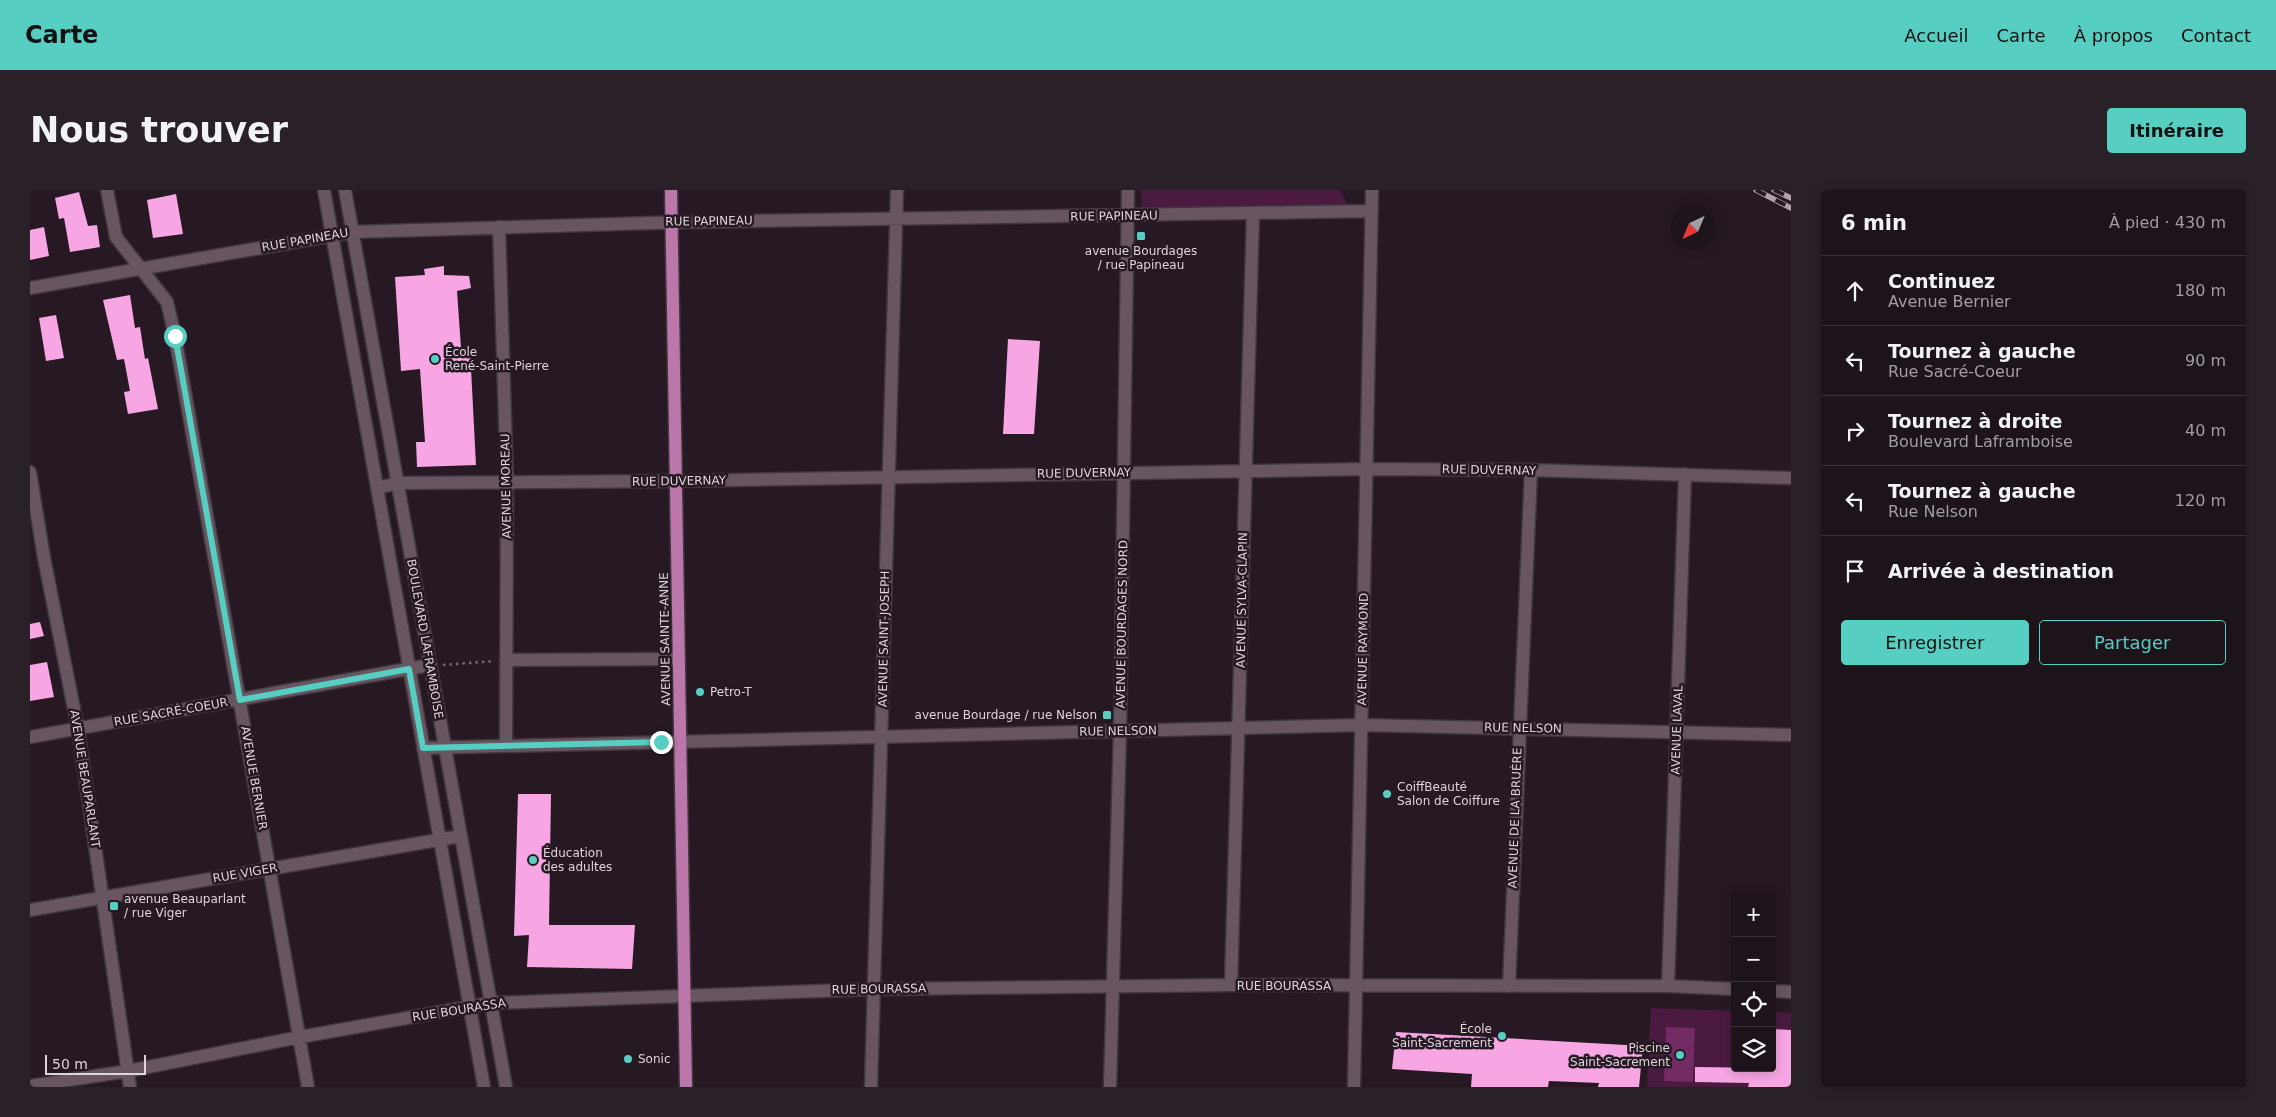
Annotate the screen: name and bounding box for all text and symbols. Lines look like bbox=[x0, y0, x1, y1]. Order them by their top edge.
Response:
text: Carte bbox=[25, 21, 98, 49]
text: Accueil bbox=[1904, 25, 1969, 46]
text: Carte bbox=[1997, 25, 2046, 46]
text: À propos bbox=[2074, 25, 2153, 46]
text: Contact bbox=[2181, 25, 2251, 46]
button: Itinéraire bbox=[2107, 108, 2246, 153]
text: Nous trouver bbox=[30, 110, 288, 150]
north arrow bbox=[1671, 205, 1716, 250]
street label: RUE PAPINEAU bbox=[1070, 208, 1158, 224]
text: 6 min bbox=[1841, 211, 1907, 235]
street label: RUE PAPINEAU bbox=[665, 213, 753, 229]
text: À pied · 430 m bbox=[2109, 213, 2226, 232]
street label: RUE PAPINEAU bbox=[261, 226, 349, 254]
marker: avenue Bourdages / rue Papineau bbox=[1135, 230, 1147, 242]
place label: avenue Bourdages / rue Papineau bbox=[1085, 244, 1197, 272]
text: Continuez bbox=[1888, 270, 1995, 292]
icon: ahead bbox=[1841, 277, 1869, 305]
text: 180 m bbox=[2175, 281, 2226, 300]
text: Avenue Bernier bbox=[1888, 292, 2011, 311]
route start bbox=[164, 325, 187, 348]
text: Tournez à gauche bbox=[1888, 340, 2076, 362]
place label: École René-Saint-Pierre bbox=[445, 344, 549, 373]
icon: left bbox=[1841, 347, 1869, 375]
text: 90 m bbox=[2185, 351, 2226, 370]
marker: École René-Saint-Pierre bbox=[429, 353, 441, 365]
text: Rue Sacré-Coeur bbox=[1888, 362, 2022, 381]
text: Tournez à droite bbox=[1888, 410, 2062, 432]
icon: right bbox=[1841, 417, 1869, 445]
text: 40 m bbox=[2185, 421, 2226, 440]
text: Boulevard Laframboise bbox=[1888, 432, 2073, 451]
street label: AVENUE MOREAU bbox=[498, 433, 514, 539]
street label: RUE DUVERNAY bbox=[1442, 462, 1537, 478]
street label: RUE DUVERNAY bbox=[1037, 465, 1132, 481]
street label: RUE DUVERNAY bbox=[632, 473, 727, 489]
text: Tournez à gauche bbox=[1888, 480, 2076, 502]
icon: left bbox=[1841, 487, 1869, 515]
text: 120 m bbox=[2175, 491, 2226, 510]
text: Rue Nelson bbox=[1888, 502, 1978, 521]
street label: AVENUE SYLVA-CLAPIN bbox=[1234, 532, 1250, 668]
street label: AVENUE BOURDAGES NORD bbox=[1114, 540, 1130, 708]
icon: arrive bbox=[1841, 557, 1869, 585]
street label: BOULEVARD LAFRAMBOISE bbox=[404, 558, 446, 720]
text: Arrivée à destination bbox=[1888, 560, 2114, 582]
street label: AVENUE SAINT-JOSEPH bbox=[876, 571, 892, 707]
street label: AVENUE SAINTE-ANNE bbox=[657, 572, 673, 706]
street label: AVENUE RAYMOND bbox=[1355, 592, 1371, 706]
button: Enregistrer bbox=[1841, 620, 2029, 665]
button: Partager bbox=[2039, 620, 2226, 665]
place label: Petro-T bbox=[710, 685, 752, 699]
street label: AVENUE LAVAL bbox=[1668, 685, 1686, 775]
marker: Petro-T bbox=[694, 686, 706, 698]
street label: RUE SACRÉ-COEUR bbox=[113, 694, 229, 729]
place label: avenue Bourdage / rue Nelson bbox=[915, 708, 1097, 722]
street label: AVENUE BEAUPARLANT bbox=[67, 709, 103, 850]
marker: avenue Bourdage / rue Nelson bbox=[1101, 709, 1113, 721]
street label: RUE NELSON bbox=[1484, 720, 1562, 736]
street label: RUE NELSON bbox=[1079, 723, 1157, 739]
street label: AVENUE BERNIER bbox=[238, 725, 270, 831]
route end bbox=[650, 731, 673, 754]
street label: AVENUE DE LA BRUÈRE bbox=[1505, 747, 1524, 889]
place label: CoiffBeauté Salon de Coiffure bbox=[1397, 780, 1500, 808]
marker: CoiffBeauté Salon de Coiffure bbox=[1381, 788, 1393, 800]
place label: Éducation des adultes bbox=[543, 845, 612, 874]
marker: Éducation des adultes bbox=[527, 854, 539, 866]
street label: RUE VIGER bbox=[212, 860, 278, 886]
place label: avenue Beauparlant / rue Viger bbox=[124, 892, 246, 920]
map controls bbox=[1731, 892, 1776, 1072]
button: + bbox=[1731, 892, 1776, 937]
marker: avenue Beauparlant / rue Viger bbox=[108, 900, 120, 912]
button: − bbox=[1731, 937, 1776, 982]
street label: RUE BOURASSA bbox=[1237, 979, 1332, 993]
street label: RUE BOURASSA bbox=[832, 981, 927, 997]
button: locate bbox=[1731, 982, 1776, 1027]
street label: RUE BOURASSA bbox=[411, 996, 508, 1024]
place label: École Saint-Sacrement bbox=[1392, 1021, 1492, 1050]
button: layers bbox=[1731, 1027, 1776, 1072]
marker: École Saint-Sacrement bbox=[1496, 1030, 1508, 1042]
place label: Piscine Saint-Sacrement bbox=[1570, 1041, 1670, 1069]
marker: Piscine Saint-Sacrement bbox=[1674, 1049, 1686, 1061]
scale bar bbox=[45, 1052, 146, 1075]
place label: Sonic bbox=[638, 1052, 671, 1066]
marker: Sonic bbox=[622, 1053, 634, 1065]
text: 50 m bbox=[52, 1056, 88, 1072]

